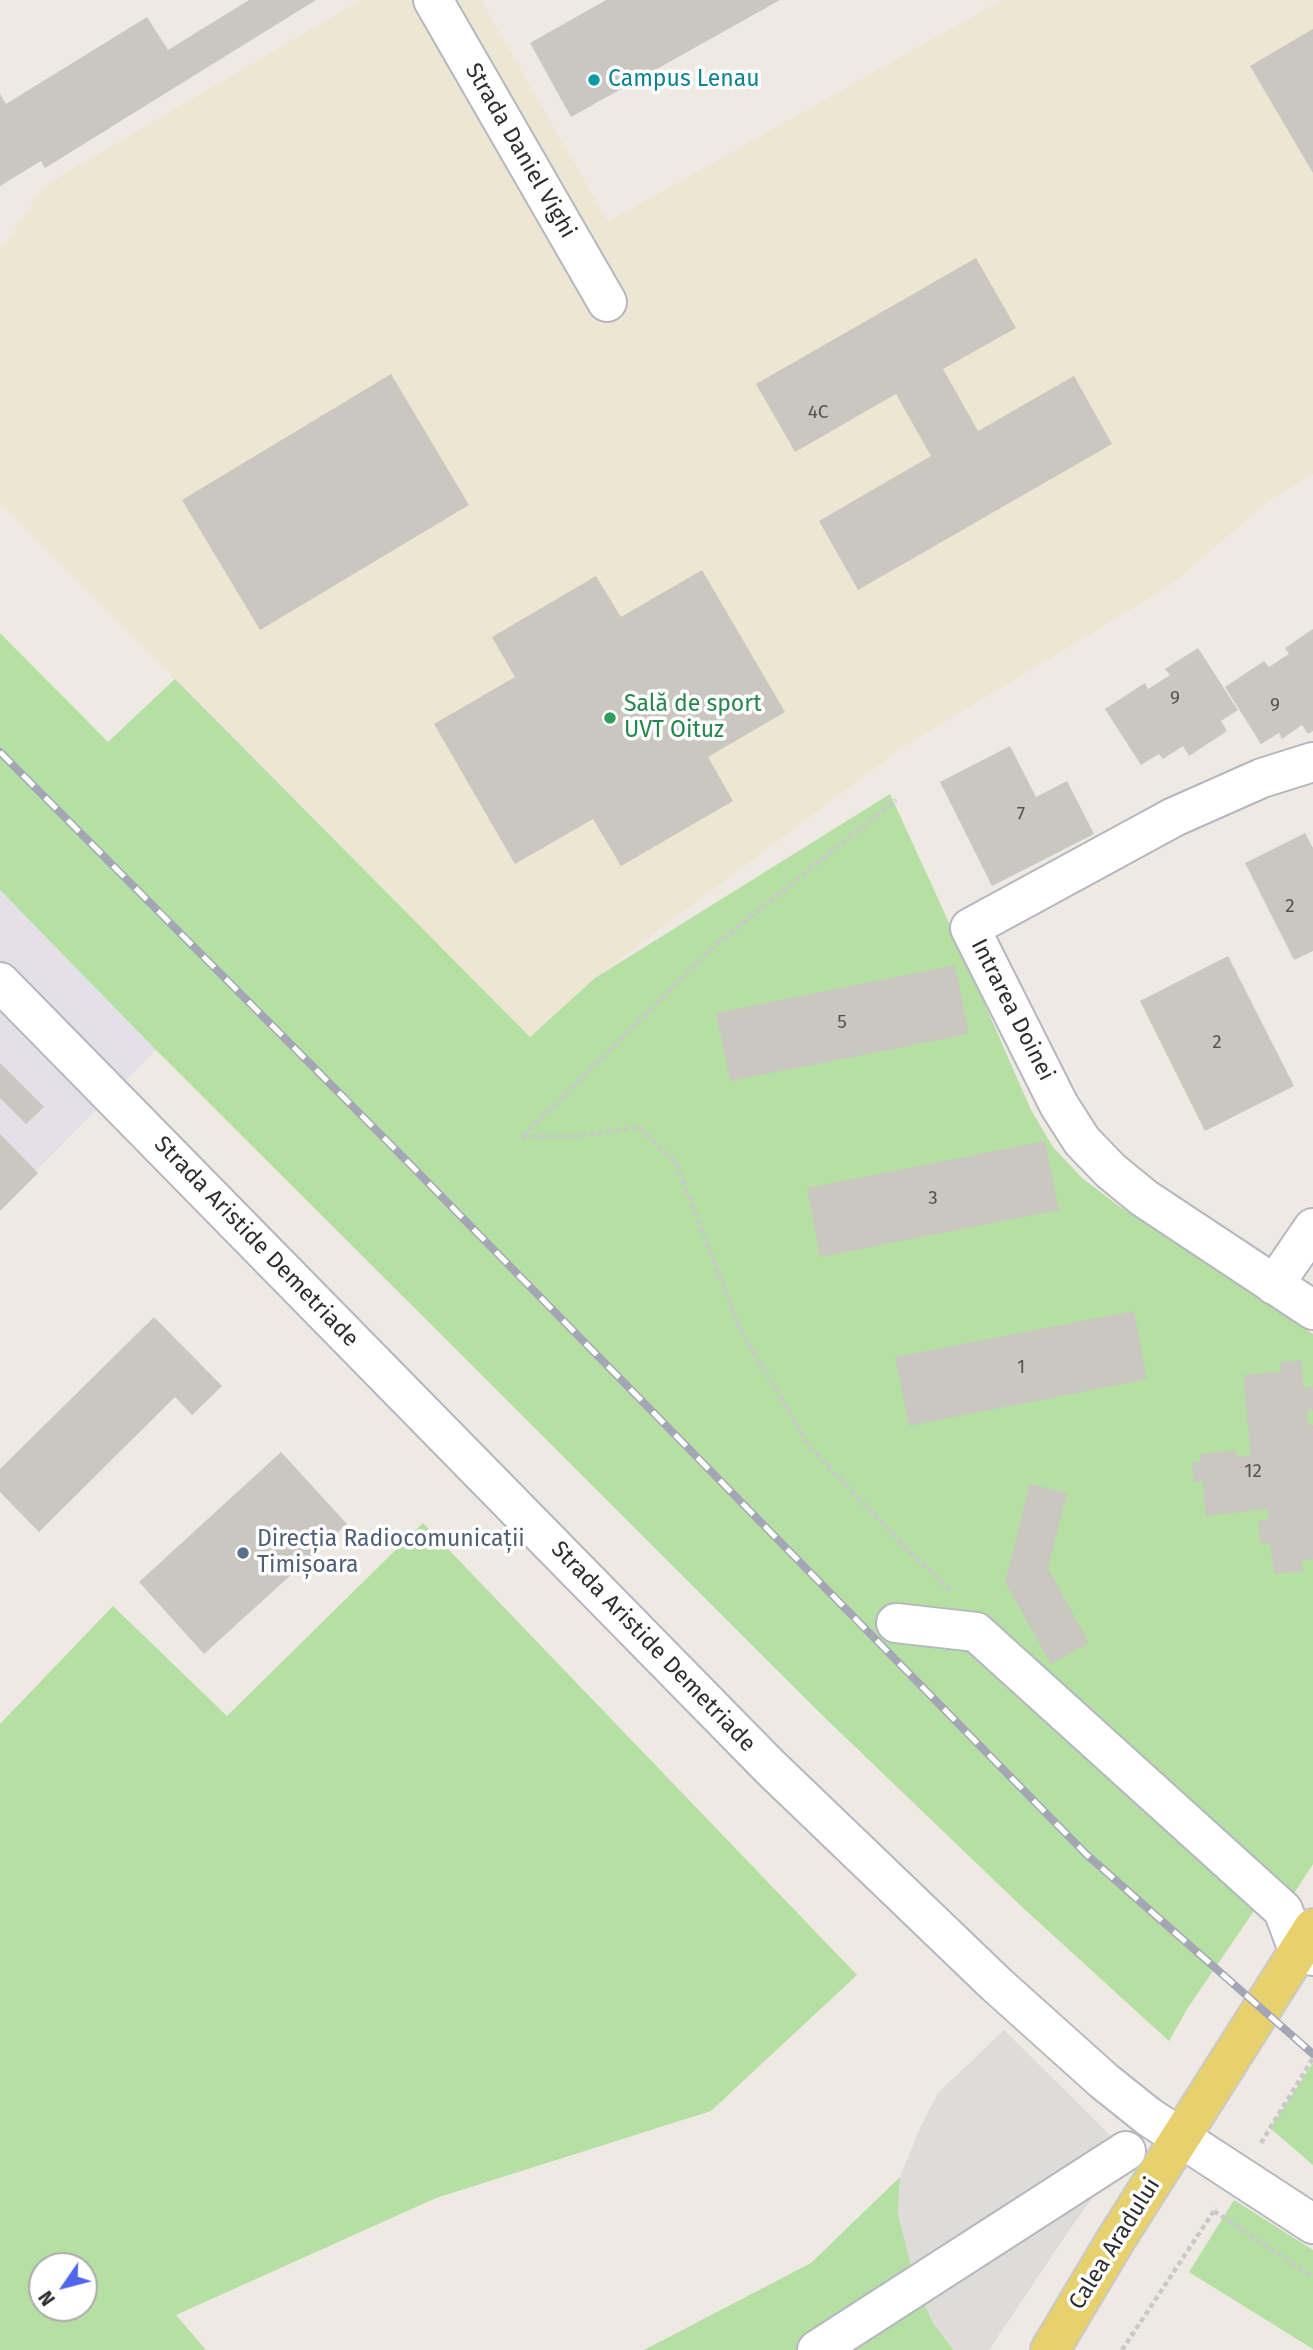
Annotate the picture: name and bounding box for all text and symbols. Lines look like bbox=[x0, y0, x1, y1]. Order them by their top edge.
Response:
street label: Strada Daniel Vighi bbox=[459, 59, 581, 243]
place label: Campus Lenau bbox=[608, 66, 760, 94]
marker: Campus Lenau bbox=[586, 72, 602, 88]
house number: 4C bbox=[808, 402, 828, 424]
house number: 9 bbox=[1170, 688, 1180, 710]
place label: Sală de sport UVT Oituz bbox=[624, 691, 761, 745]
house number: 9 bbox=[1270, 695, 1280, 717]
marker: Sală de sport UVT Oituz bbox=[602, 710, 618, 726]
house number: 7 bbox=[1017, 804, 1025, 826]
house number: 2 bbox=[1285, 896, 1295, 918]
street label: Intrarea Doinei bbox=[964, 934, 1060, 1086]
house number: 5 bbox=[837, 1012, 847, 1034]
house number: 2 bbox=[1212, 1032, 1222, 1054]
street label: Strada Aristide Demetriade bbox=[148, 1131, 364, 1353]
house number: 3 bbox=[928, 1188, 938, 1210]
house number: 1 bbox=[1017, 1357, 1025, 1379]
house number: 12 bbox=[1244, 1461, 1262, 1483]
place label: Direcția Radiocomunicații Timișoara bbox=[257, 1526, 525, 1580]
street label: Strada Aristide Demetriade bbox=[545, 1536, 761, 1758]
marker: Direcția Radiocomunicații Timișoara bbox=[235, 1545, 251, 1561]
street label: Calea Aradului bbox=[1064, 2173, 1166, 2315]
north arrow bbox=[28, 2252, 98, 2322]
text: N bbox=[34, 2286, 60, 2310]

